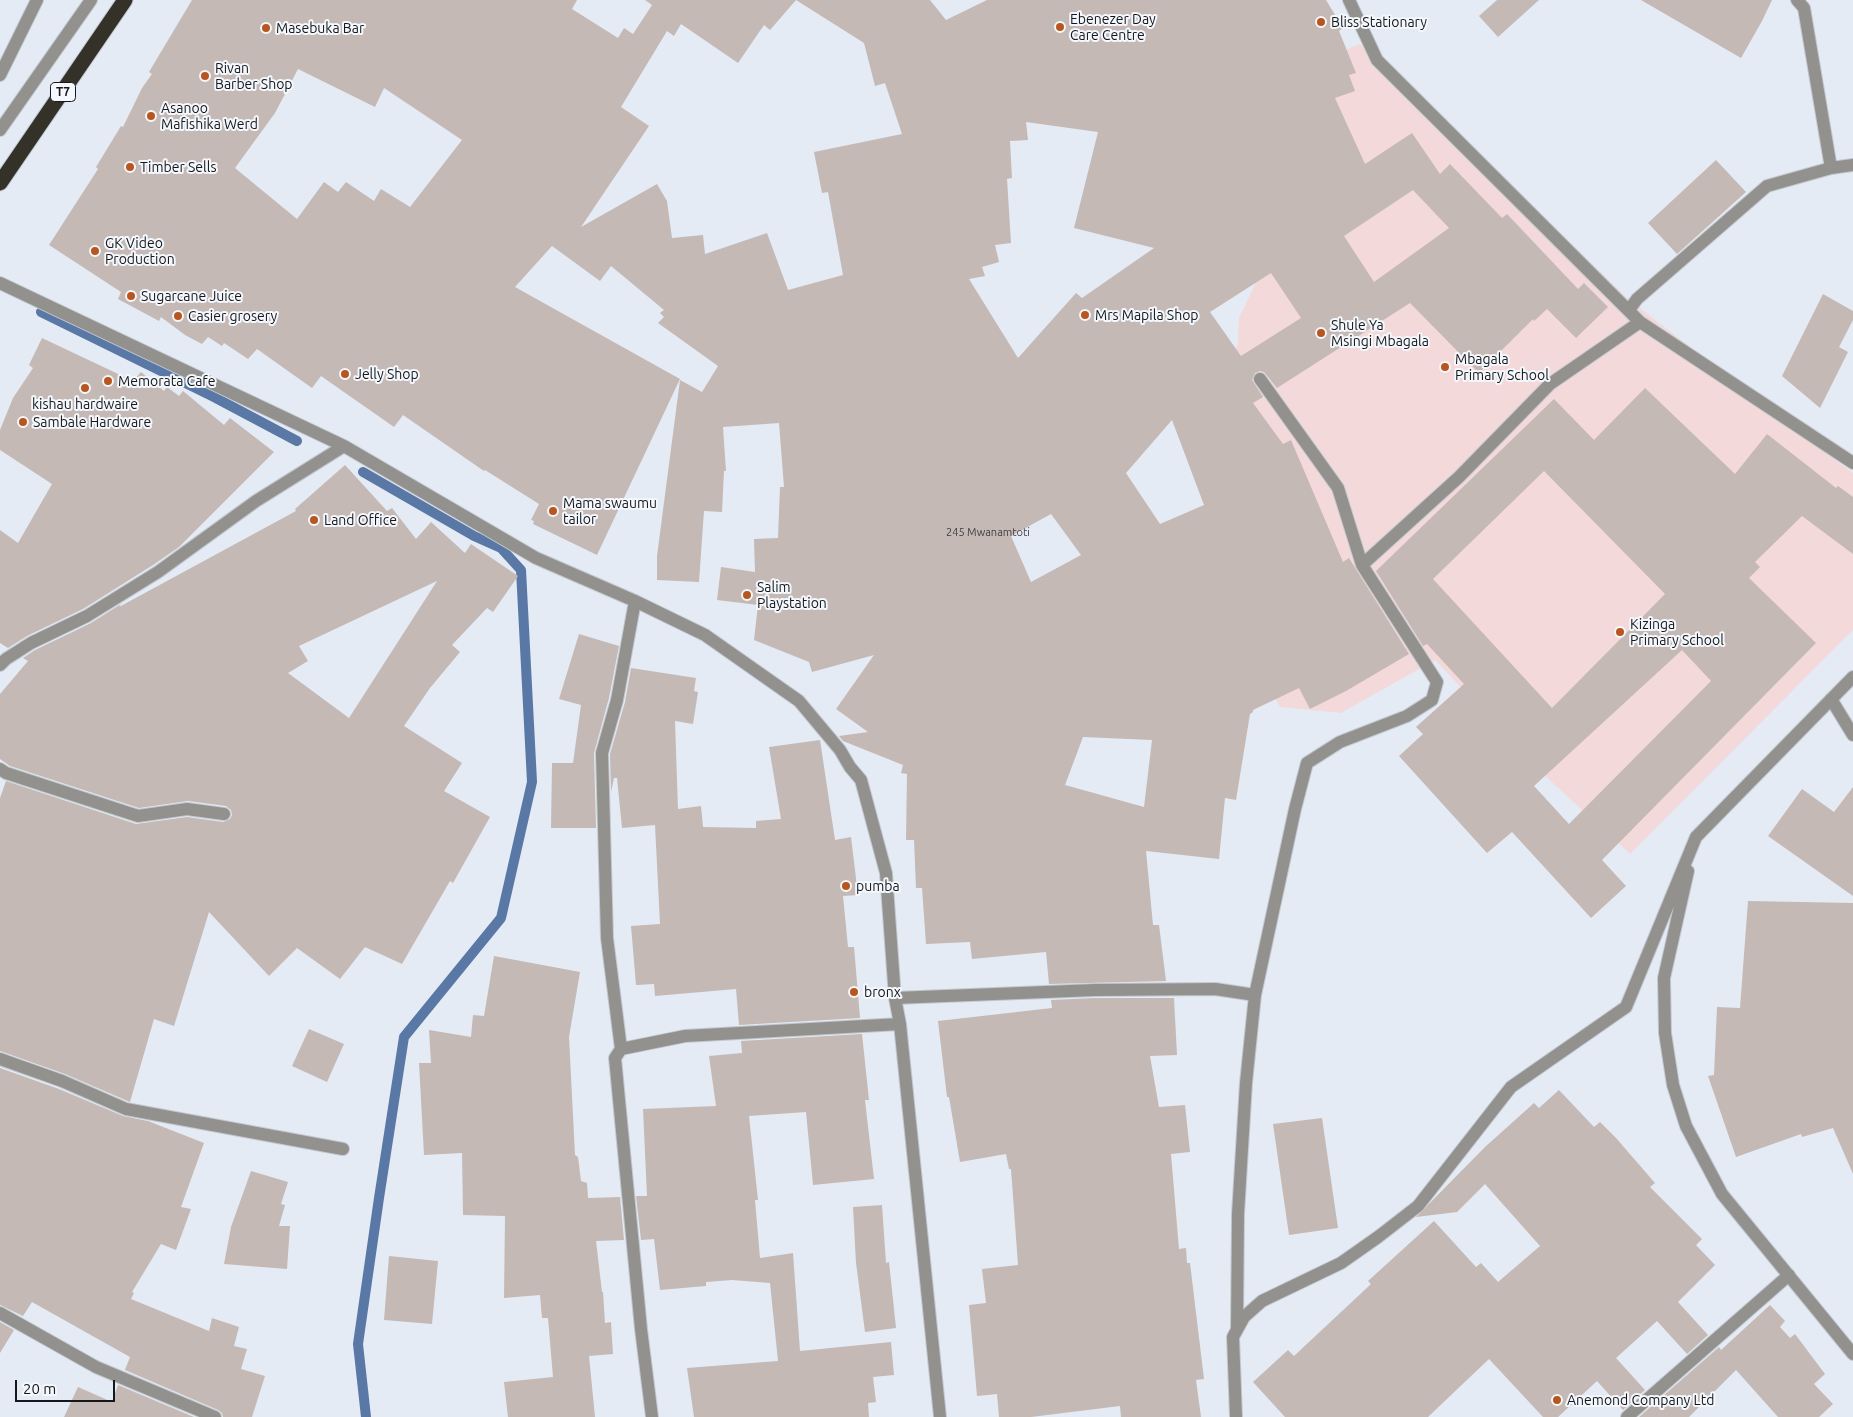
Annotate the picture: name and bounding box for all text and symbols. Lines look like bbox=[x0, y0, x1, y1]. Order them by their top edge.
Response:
place label: Ebenezer Day Care Centre bbox=[1070, 11, 1156, 44]
place label: Bliss Stationary bbox=[1331, 14, 1427, 30]
marker: Bliss Stationary bbox=[1315, 16, 1327, 28]
place label: Masebuka Bar bbox=[276, 20, 364, 36]
marker: Ebenezer Day Care Centre bbox=[1054, 21, 1066, 33]
marker: Masebuka Bar bbox=[260, 22, 272, 34]
place label: Rivan Barber Shop bbox=[215, 60, 293, 92]
marker: Rivan Barber Shop bbox=[199, 70, 211, 82]
road number: T7 bbox=[50, 82, 76, 101]
place label: Asanoo Mafishika Werd bbox=[161, 100, 258, 132]
marker: Asanoo Mafishika Werd bbox=[145, 110, 157, 122]
place label: Timber Sells bbox=[140, 159, 216, 175]
marker: Timber Sells bbox=[124, 161, 136, 173]
place label: GK Video Production bbox=[105, 235, 175, 268]
marker: GK Video Production bbox=[89, 245, 101, 257]
place label: Sugarcane Juice bbox=[141, 288, 242, 304]
marker: Sugarcane Juice bbox=[125, 290, 137, 302]
place label: Mrs Mapila Shop bbox=[1095, 307, 1199, 323]
place label: Casier grosery bbox=[188, 308, 277, 324]
marker: Mrs Mapila Shop bbox=[1079, 309, 1091, 321]
marker: Casier grosery bbox=[172, 310, 184, 322]
place label: Shule Ya Msingi Mbagala bbox=[1331, 317, 1429, 350]
marker: Shule Ya Msingi Mbagala bbox=[1315, 327, 1327, 339]
place label: Mbagala Primary School bbox=[1455, 351, 1549, 384]
marker: Mbagala Primary School bbox=[1439, 361, 1451, 373]
place label: Jelly Shop bbox=[355, 366, 419, 382]
marker: Jelly Shop bbox=[339, 368, 351, 380]
place label: Memorata Cafe bbox=[118, 373, 215, 389]
marker: Memorata Cafe bbox=[102, 375, 114, 387]
marker: kishau hardwaire bbox=[79, 382, 91, 394]
place label: kishau hardwaire bbox=[32, 396, 138, 412]
place label: Sambale Hardware bbox=[33, 414, 151, 430]
marker: Sambale Hardware bbox=[17, 416, 29, 428]
place label: Mama swaumu tailor bbox=[563, 495, 657, 528]
marker: Mama swaumu tailor bbox=[547, 505, 559, 517]
place label: Land Office bbox=[324, 512, 397, 528]
marker: Land Office bbox=[308, 514, 320, 526]
house number: 245 Mwanamtoti bbox=[946, 525, 1030, 539]
place label: Salim Playstation bbox=[757, 579, 827, 612]
marker: Salim Playstation bbox=[741, 589, 753, 601]
place label: Kizinga Primary School bbox=[1630, 616, 1724, 648]
marker: Kizinga Primary School bbox=[1614, 626, 1626, 638]
place label: pumba bbox=[856, 878, 900, 894]
marker: pumba bbox=[840, 880, 852, 892]
place label: bronx bbox=[864, 984, 901, 1000]
marker: bronx bbox=[848, 986, 860, 998]
scale bar bbox=[18, 1370, 118, 1402]
text: 20 m bbox=[23, 1380, 56, 1397]
place label: Anemond Company Ltd bbox=[1567, 1392, 1714, 1408]
marker: Anemond Company Ltd bbox=[1551, 1394, 1563, 1406]

